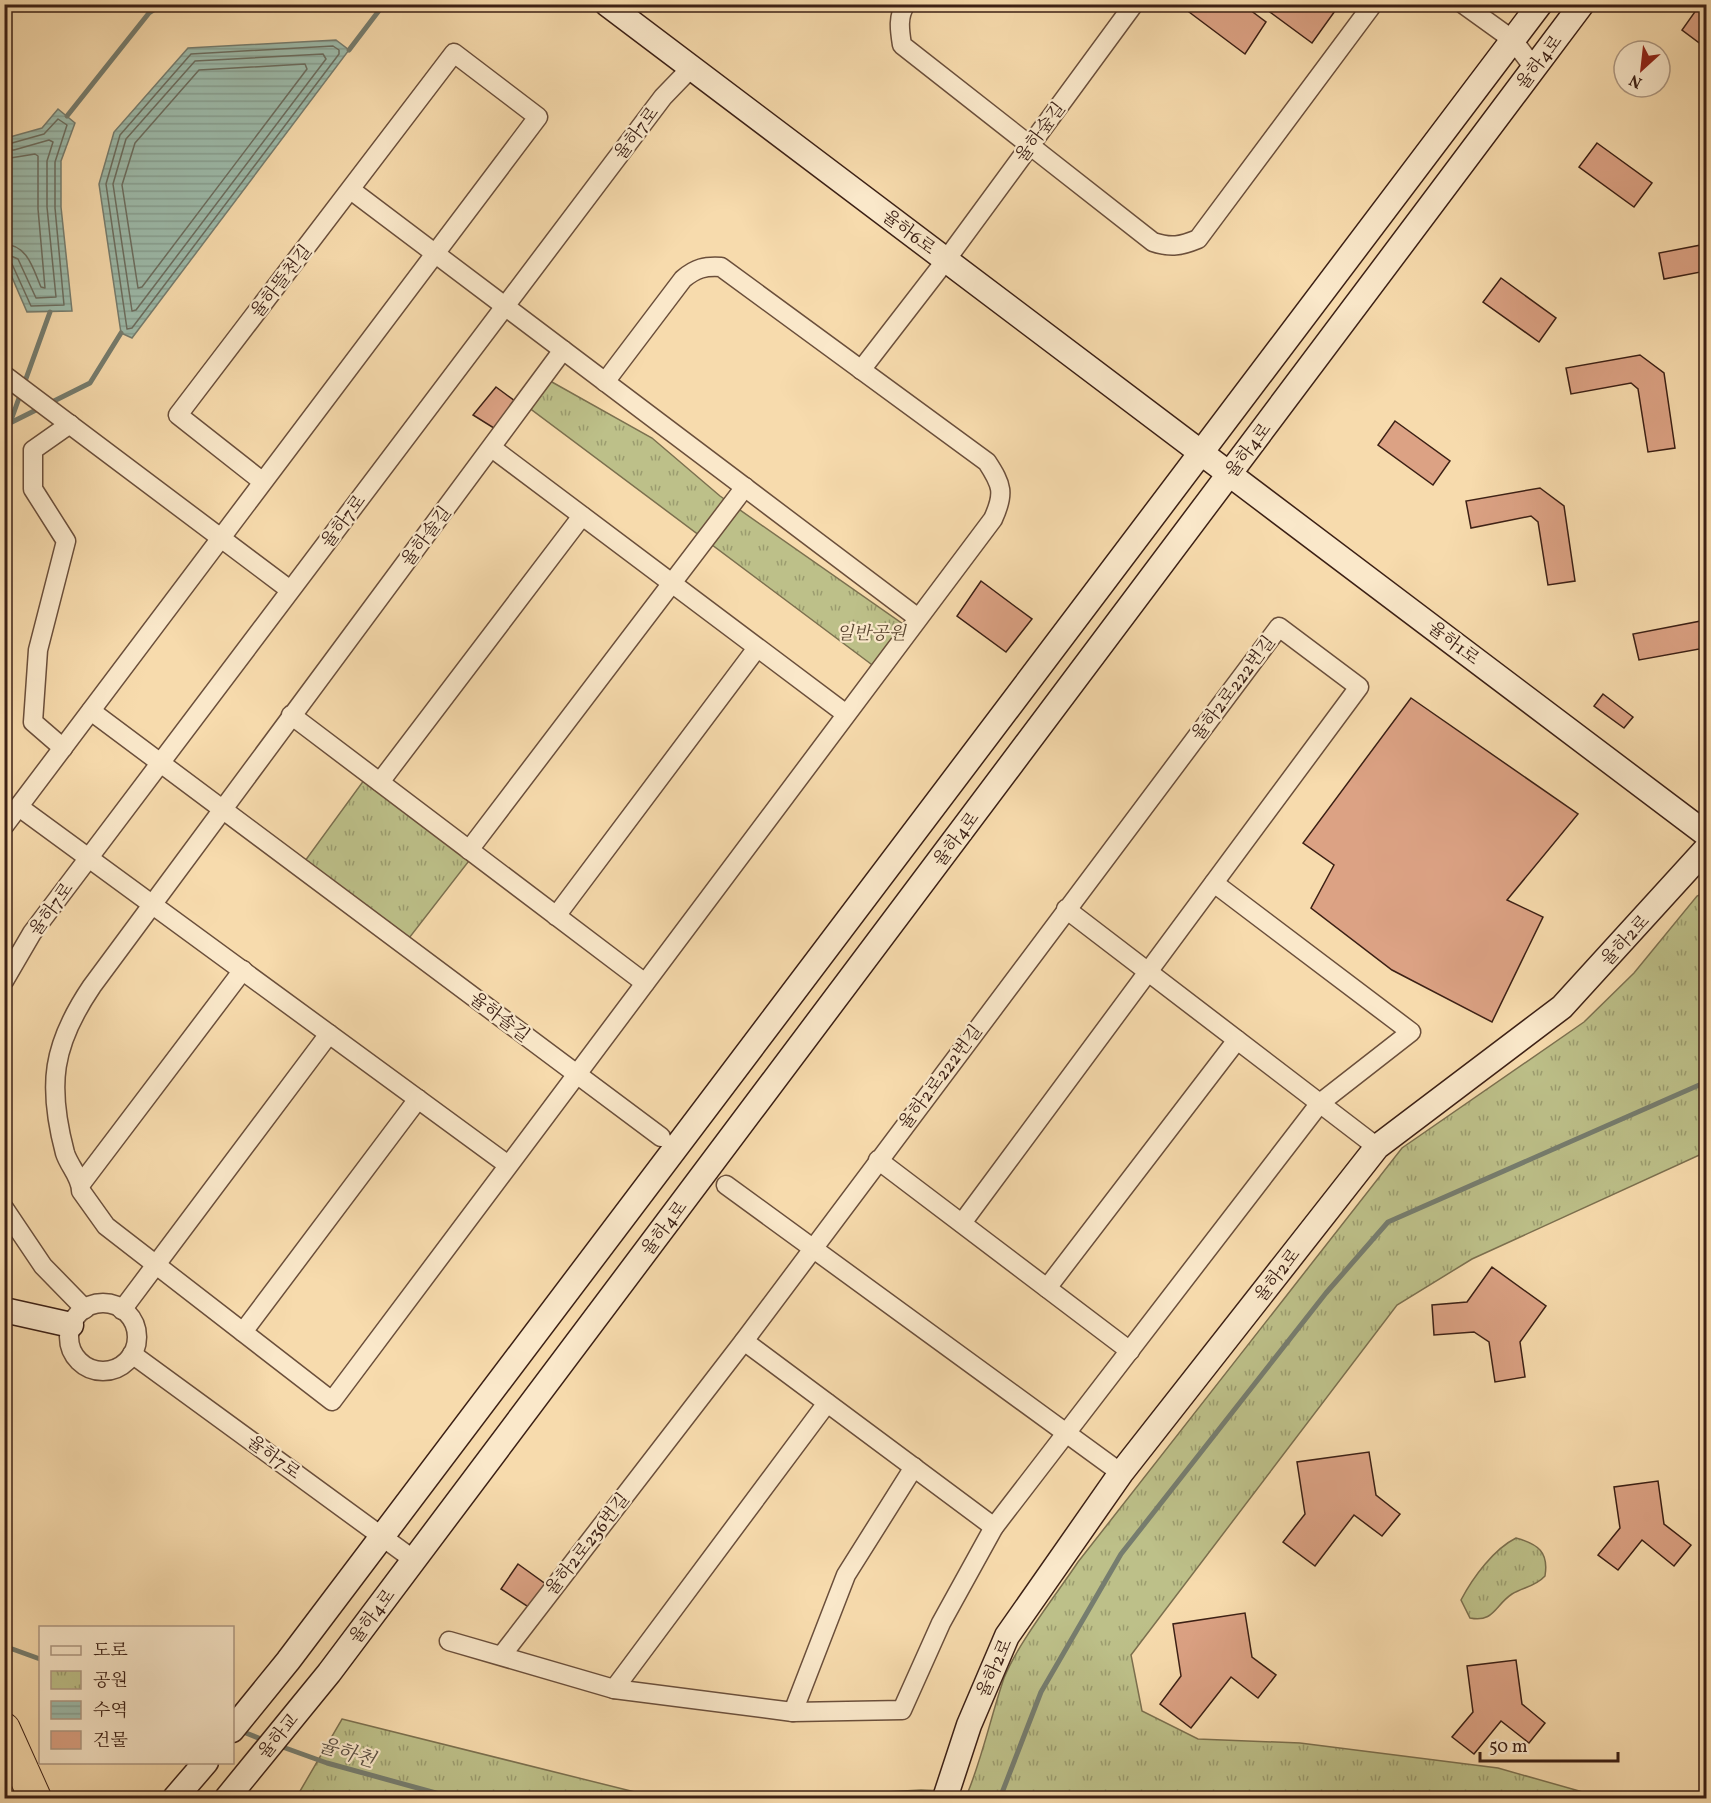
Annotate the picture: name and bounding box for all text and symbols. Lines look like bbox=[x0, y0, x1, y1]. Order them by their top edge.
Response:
street label: 율하4로 bbox=[1511, 30, 1569, 96]
north arrow bbox=[1612, 39, 1672, 99]
text: N bbox=[1626, 68, 1646, 93]
street label: 율하숲길 bbox=[1010, 98, 1072, 168]
street label: 율하7로 bbox=[609, 102, 666, 166]
street label: 율하6로 bbox=[876, 205, 940, 262]
street label: 율하뜰천길 bbox=[246, 240, 319, 324]
street label: 율하4로 bbox=[1220, 418, 1278, 484]
street label: 율하7로 bbox=[316, 490, 373, 554]
street label: 율하솔길 bbox=[396, 502, 458, 572]
street label: 율하1로 bbox=[1422, 616, 1484, 672]
park label: 일반공원 bbox=[836, 622, 907, 647]
street label: 율하2로222번길 bbox=[1186, 631, 1282, 747]
street label: 율하4로 bbox=[928, 807, 986, 873]
street label: 율하7로 bbox=[24, 878, 80, 942]
street label: 율하2로 bbox=[1596, 910, 1656, 972]
street label: 율하솔길 bbox=[464, 987, 534, 1049]
street label: 율하2로222번길 bbox=[893, 1020, 989, 1136]
street label: 율하4로 bbox=[636, 1196, 694, 1262]
street label: 율하2로 bbox=[1249, 1244, 1307, 1308]
street label: 율하7로 bbox=[241, 1430, 305, 1486]
street label: 율하2로236번길 bbox=[540, 1488, 636, 1602]
street label: 율하4로 bbox=[344, 1584, 402, 1650]
legend bbox=[39, 1626, 234, 1764]
street label: 율하2로 bbox=[971, 1635, 1019, 1702]
text: 도로 bbox=[93, 1639, 128, 1664]
text: 공원 bbox=[93, 1669, 128, 1694]
text: 수역 bbox=[93, 1699, 128, 1724]
street label: 율하교 bbox=[253, 1708, 306, 1765]
scale bar bbox=[1480, 1725, 1618, 1763]
text: 건물 bbox=[93, 1729, 128, 1754]
water label: 율하천 bbox=[315, 1732, 380, 1776]
text: 50 m bbox=[1489, 1735, 1528, 1760]

